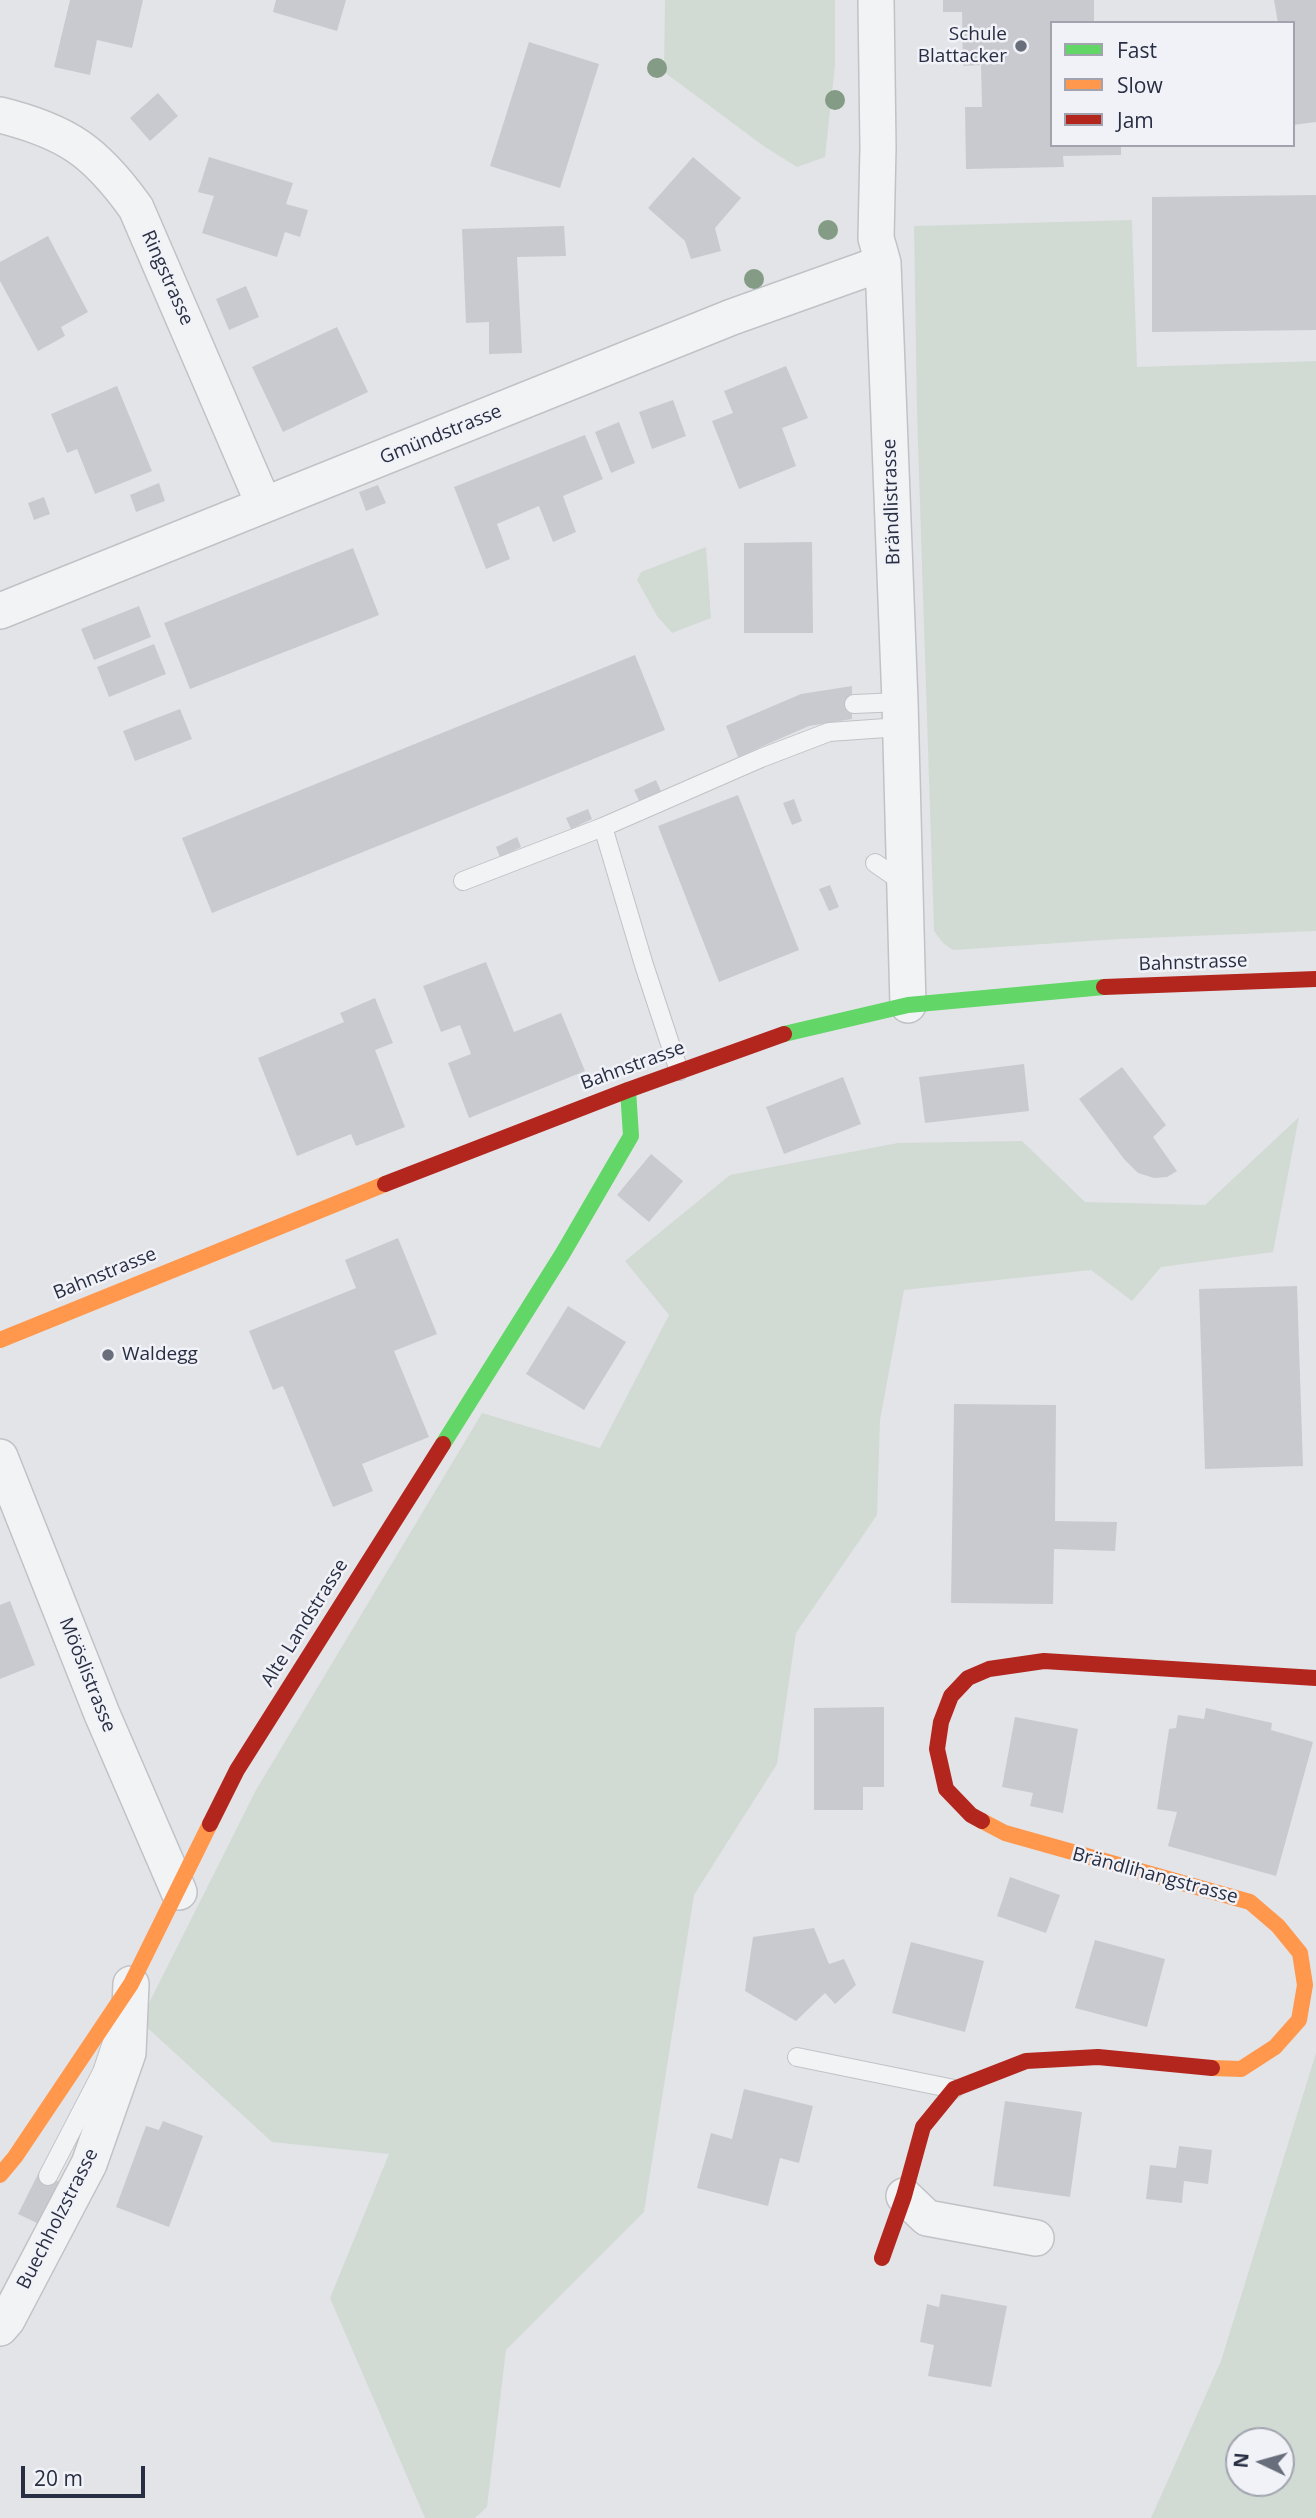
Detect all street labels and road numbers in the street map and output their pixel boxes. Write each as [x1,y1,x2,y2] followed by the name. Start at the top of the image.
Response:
[136,227,198,329] street label: Ringstrasse
[377,400,505,470] street label: Gmündstrasse
[878,438,906,566] street label: Brändlistrasse
[1138,950,1248,976] street label: Bahnstrasse
[578,1037,688,1095] street label: Bahnstrasse
[50,1243,160,1305] street label: Bahnstrasse
[257,1555,353,1691] street label: Alte Landstrasse
[54,1614,120,1736] street label: Mööslistrasse
[1070,1843,1240,1909] street label: Brändlihangstrasse
[13,2145,103,2293] street label: Buechholzstrasse

